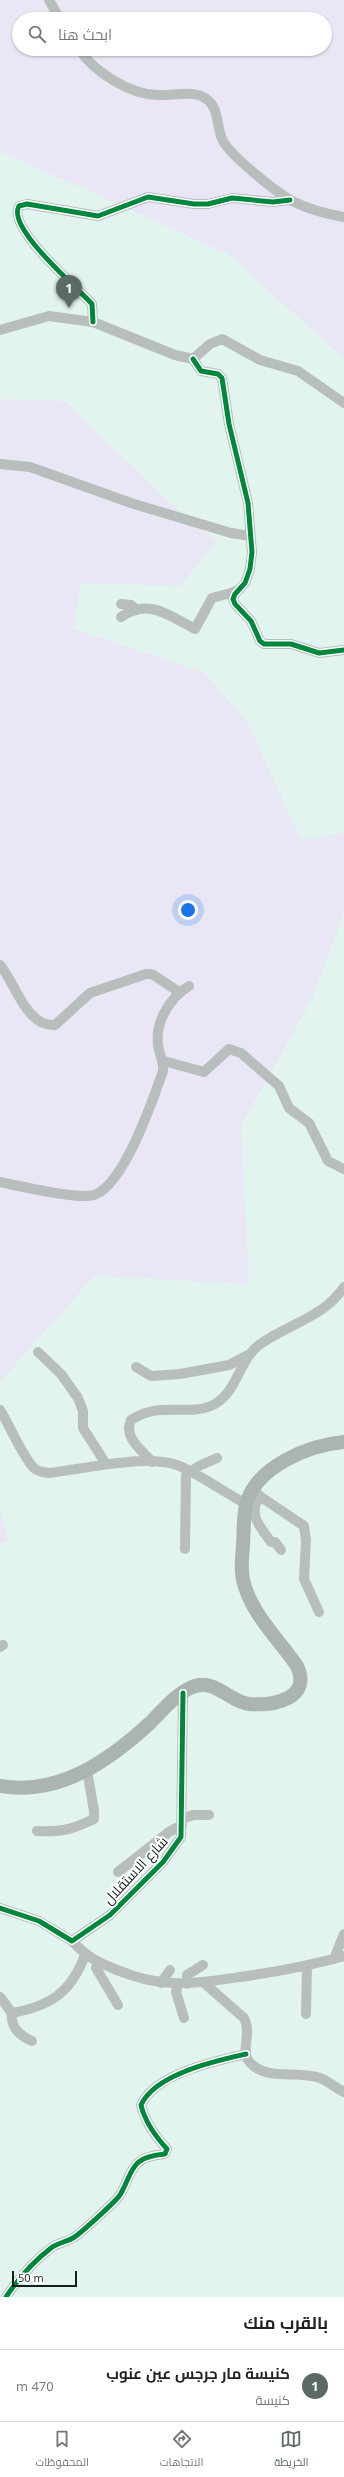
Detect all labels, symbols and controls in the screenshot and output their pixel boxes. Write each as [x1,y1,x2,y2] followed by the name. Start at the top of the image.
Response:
[12,12,332,56] search box
[26,23,48,45] icon: search
[58,24,112,44] text: ابحث هنا
[56,275,82,308] pin: 1
[178,900,198,920] your location
[98,1832,172,1908] street label: شارع الاستقلال
[12,2269,77,2288] scale bar
[18,2270,44,2285] text: 50 m
[243,2311,328,2334] text: بالقرب منك
[106,2363,290,2383] text: كنيسة مار جرجس عين عنوب
[16,2377,54,2395] text: 470 m
[311,2377,319,2395] text: 1
[256,2391,290,2409] text: كنيسة
[35,2428,89,2472] tab: المحفوظات
[160,2428,203,2472] tab: الاتجاهات
[274,2428,309,2472] tab: الخريطة

